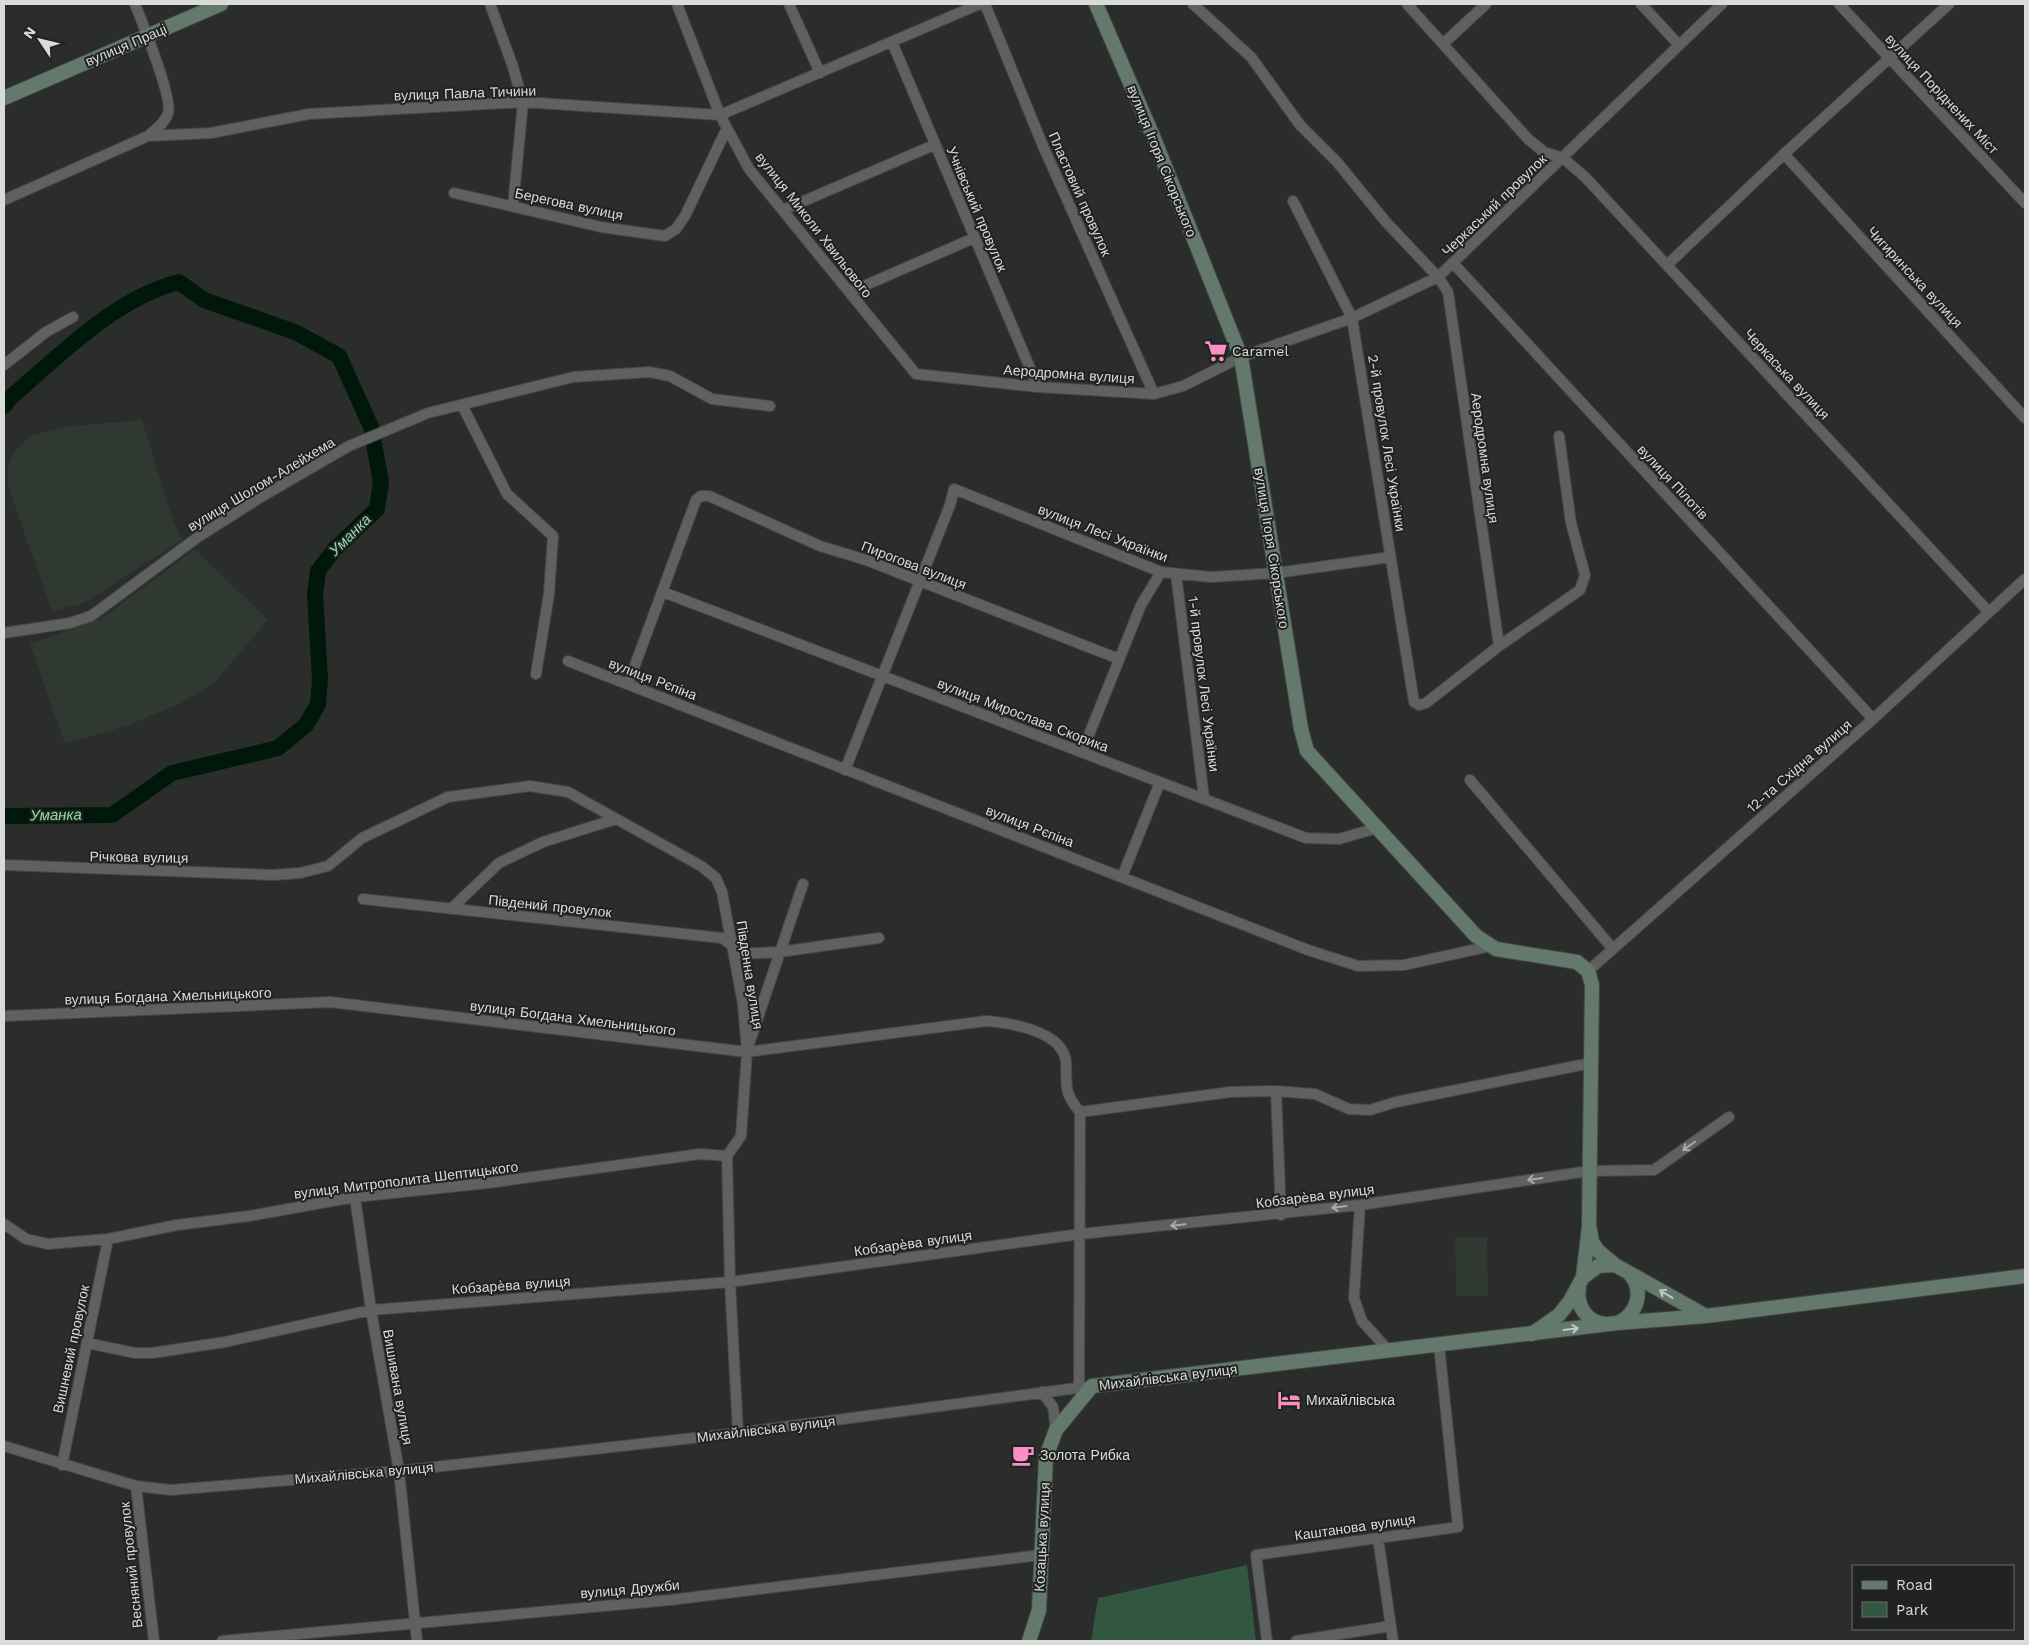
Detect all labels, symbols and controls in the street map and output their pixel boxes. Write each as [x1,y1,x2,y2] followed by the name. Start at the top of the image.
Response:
[15,15,65,65] north arrow
[83,21,169,69] street label: вулиця Праці
[20,24,39,41] text: N
[1882,31,2002,158] street label: вулиця Поріднених Міст
[394,83,536,103] street label: вулиця Павла Тичини
[1124,83,1200,240] street label: вулиця Ігоря Сікорського
[1045,129,1115,259] street label: Пластовий провулок
[943,144,1011,275] street label: Учнівський провулок
[752,149,876,301] street label: вулиця Миколи Хвильового
[1438,150,1550,259] street label: Черкаський провулок
[513,185,625,223] street label: Берегова вулиця
[1864,223,1966,331] street label: Чигиринська вулиця
[1741,325,1833,423] street label: Черкаська вулиця
[1203,338,1229,364] supermarket icon: Caramel
[1232,343,1289,359] place label: Caramel
[1365,353,1409,533] street label: 2-й провулок Лесі Українки
[1003,361,1135,387] street label: Аеродромна вулиця
[1468,392,1502,524] street label: Аеродромна вулиця
[185,434,338,534] street label: вулиця Шолом-Алейхема
[1634,441,1712,523] street label: вулиця Пілотів
[1251,466,1293,630] street label: вулиця Ігоря Сікорського
[1036,501,1170,565] street label: вулиця Лесі Українки
[325,510,375,560] water label: Уманка
[859,538,969,592] street label: Пирогова вулиця
[1185,595,1223,773] street label: 1-й провулок Лесі Українки
[607,655,699,703] street label: вулиця Рєпіна
[935,675,1111,755] street label: вулиця Мирослава Скорика
[1743,716,1855,816] street label: 12-та Східна вулиця
[984,802,1076,850] street label: вулиця Рєпіна
[29,806,82,824] water label: Уманка
[89,848,189,866] street label: Річкова вулиця
[488,892,613,921] street label: Південий провулок
[734,920,766,1030] street label: Південна вулиця
[64,984,272,1008] street label: вулиця Богдана Хмельницького
[469,997,677,1039] street label: вулиця Богдана Хмельницького
[1682,1141,1696,1151] one-way arrow
[293,1158,519,1202] street label: вулиця Митрополита Шептицького
[1527,1174,1543,1184] one-way arrow
[1255,1181,1375,1211] street label: Кобзарèва вулиця
[1332,1202,1348,1212] one-way arrow
[1170,1220,1186,1229] one-way arrow
[853,1227,973,1259] street label: Кобзарèва вулиця
[451,1273,571,1297] street label: Кобзарèва вулиця
[50,1282,93,1415] street label: Вишневий провулок
[1659,1289,1673,1299] one-way arrow
[1562,1324,1578,1334] one-way arrow
[380,1328,416,1446] street label: Вишивана вулиця
[1098,1361,1238,1393] street label: Михайлівська вулиця
[1276,1387,1302,1413] hotel icon: Михайлівська
[1306,1392,1395,1408] place label: Михайлівська
[696,1413,836,1445] street label: Михайлівська вулиця
[1010,1442,1036,1468] cafe icon: Золота Рибка
[1040,1447,1130,1463] place label: Золота Рибка
[294,1459,434,1487] street label: Михайлівська вулиця
[1031,1482,1053,1592] street label: Козацька вулиця
[116,1500,146,1629] street label: Весняний провулок
[1293,1511,1417,1543] street label: Каштанова вулиця
[1852,1565,2014,1630] legend
[1896,1576,1933,1594] text: Road
[580,1577,680,1601] street label: вулиця Дружби
[1896,1601,1929,1619] text: Park

